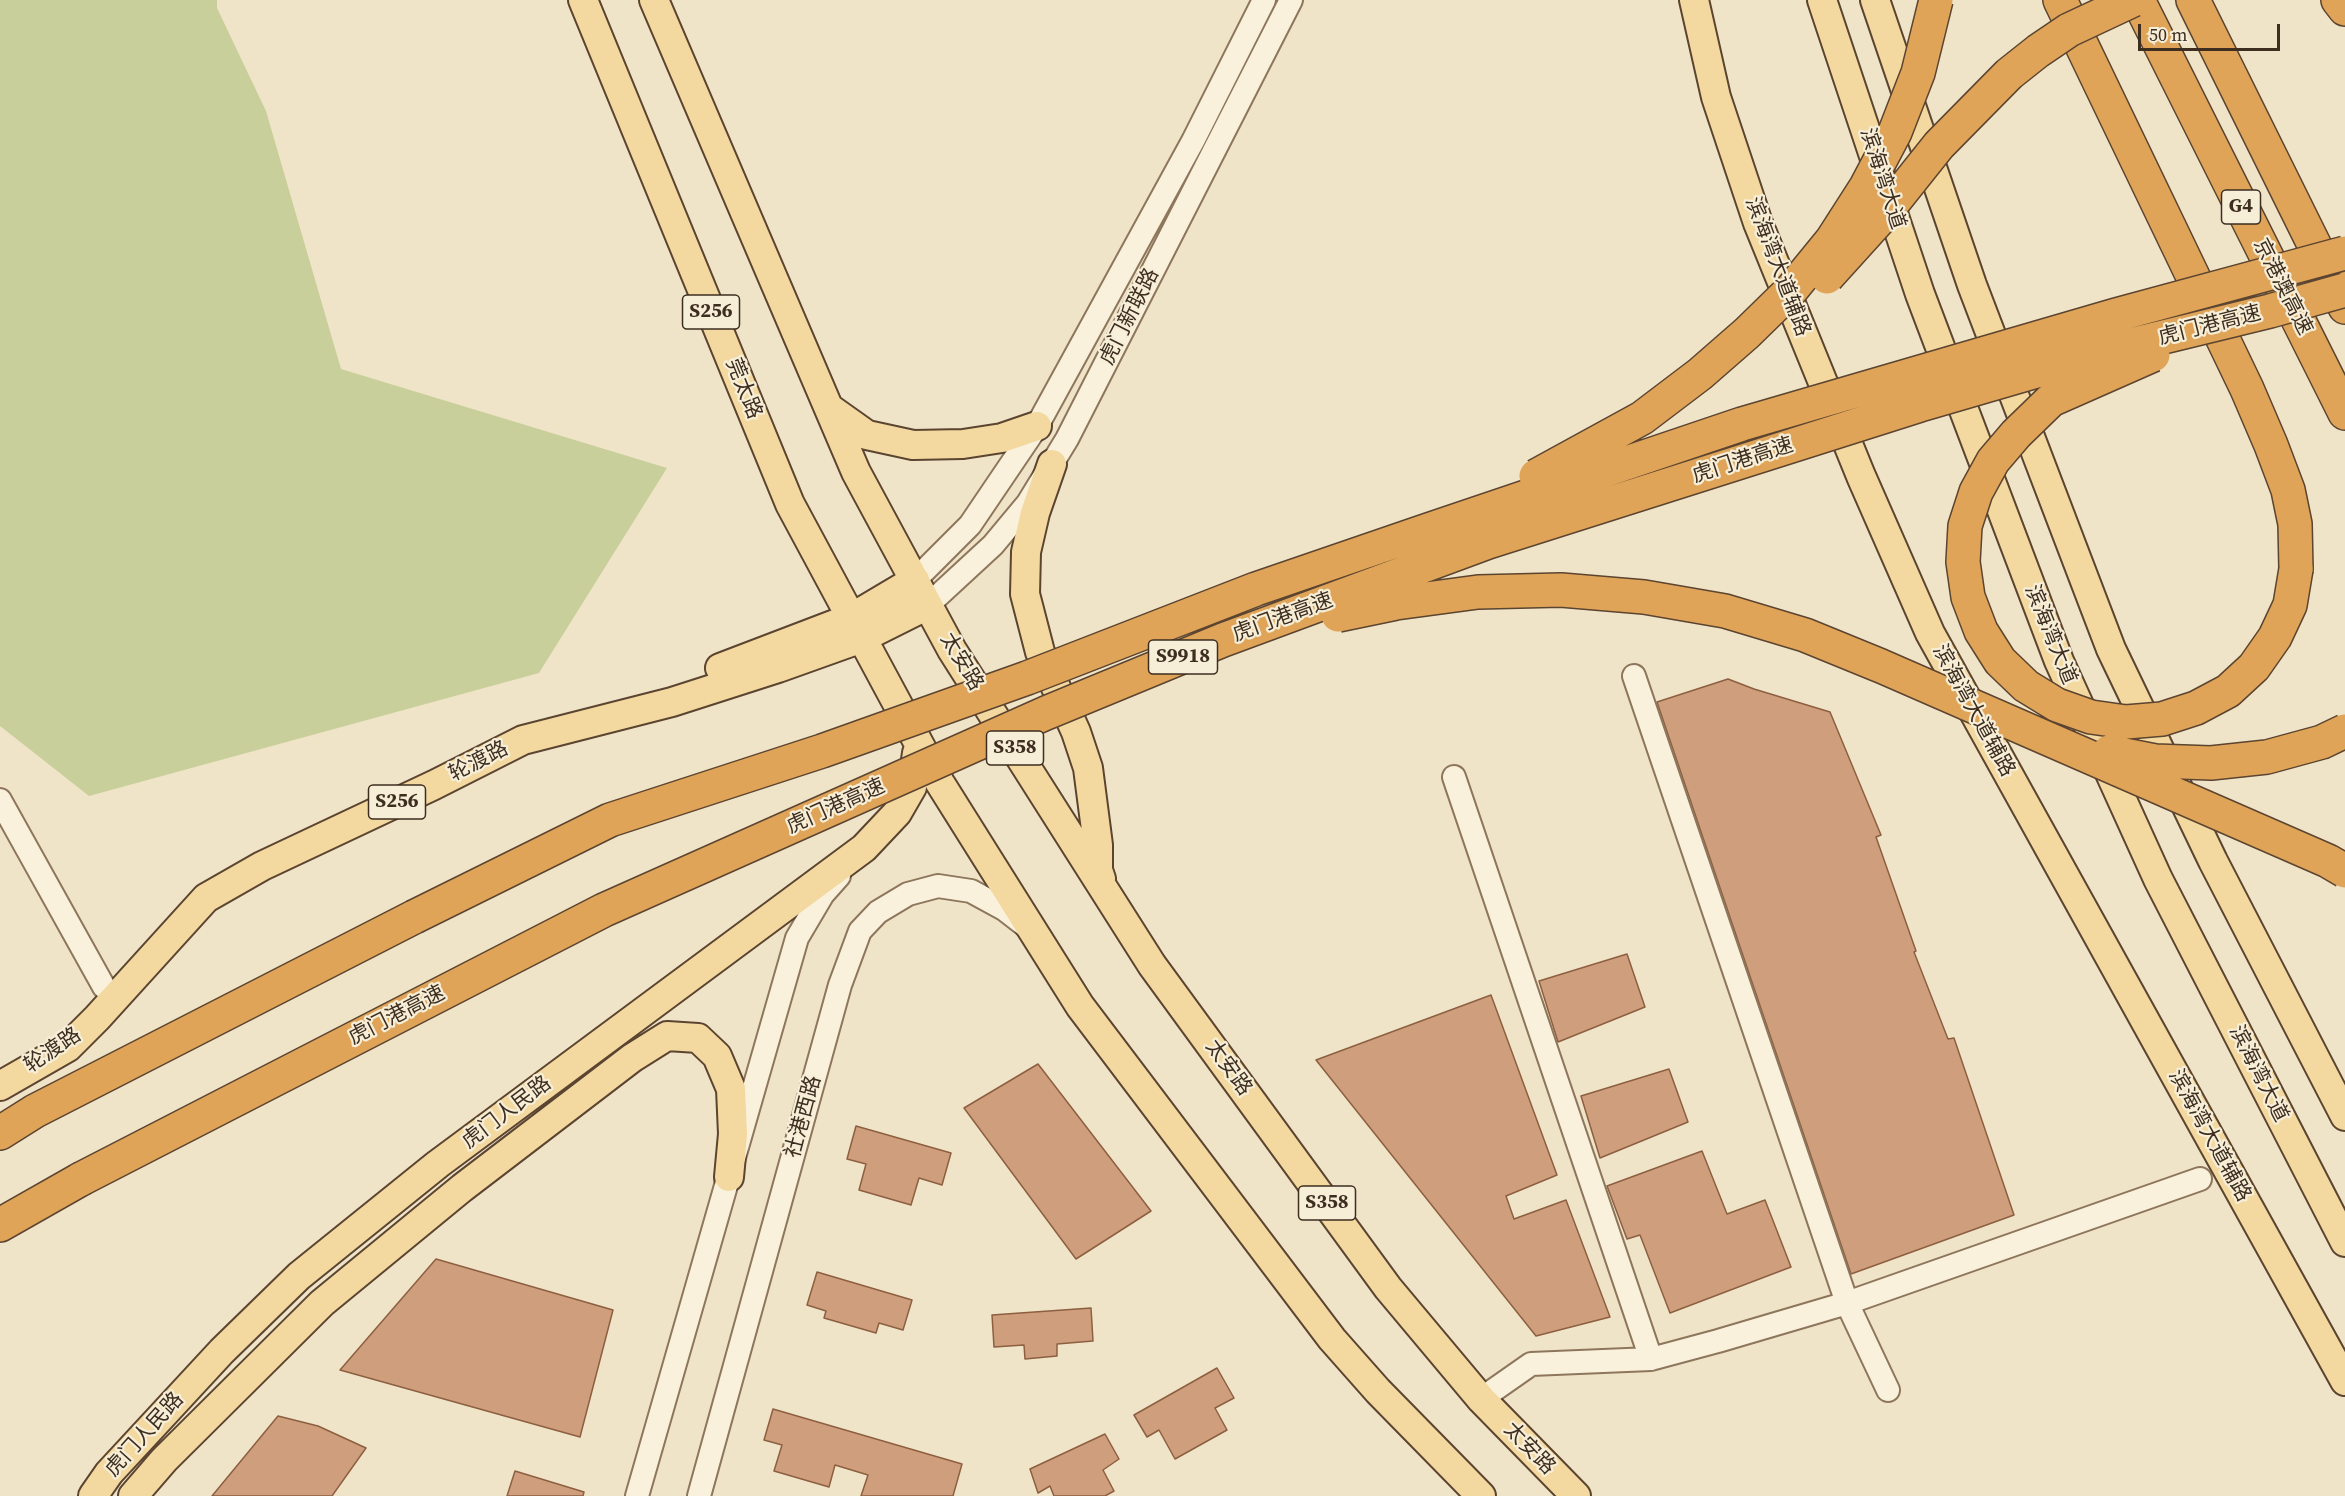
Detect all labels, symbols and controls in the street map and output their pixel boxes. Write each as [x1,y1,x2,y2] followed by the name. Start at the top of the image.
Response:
[2141,12,2284,50] scale bar
[2149,22,2187,47] text: 50 m
[1854,125,1910,233] street label: 滨海湾大道
[2222,190,2260,224] road number: G4
[1739,194,1815,340] street label: 滨海湾大道辅路
[2247,235,2317,339] street label: 京港澳高速
[1095,265,1165,369] street label: 虎门新联路
[682,295,740,329] road number: S256
[2156,301,2264,351] street label: 虎门港高速
[720,355,766,423] street label: 莞太路
[1689,433,1797,489] street label: 虎门港高速
[2019,582,2081,688] street label: 滨海湾大道
[1229,588,1337,648] street label: 虎门港高速
[934,629,988,695] street label: 太安路
[1148,640,1218,674] road number: S9918
[1926,641,2020,781] street label: 滨海湾大道辅路
[986,731,1044,765] road number: S358
[445,736,513,788] street label: 轮渡路
[783,774,889,840] street label: 虎门港高速
[368,785,426,819] road number: S256
[345,981,449,1051] street label: 虎门港高速
[2223,1022,2293,1126] street label: 滨海湾大道
[20,1023,86,1079] street label: 轮渡路
[1199,1035,1257,1101] street label: 太安路
[2162,1066,2256,1206] street label: 滨海湾大道辅路
[457,1071,557,1155] street label: 虎门人民路
[781,1073,827,1161] street label: 社港西路
[1298,1186,1356,1220] road number: S358
[101,1388,189,1482] street label: 虎门人民路
[1498,1418,1560,1480] street label: 太安路

